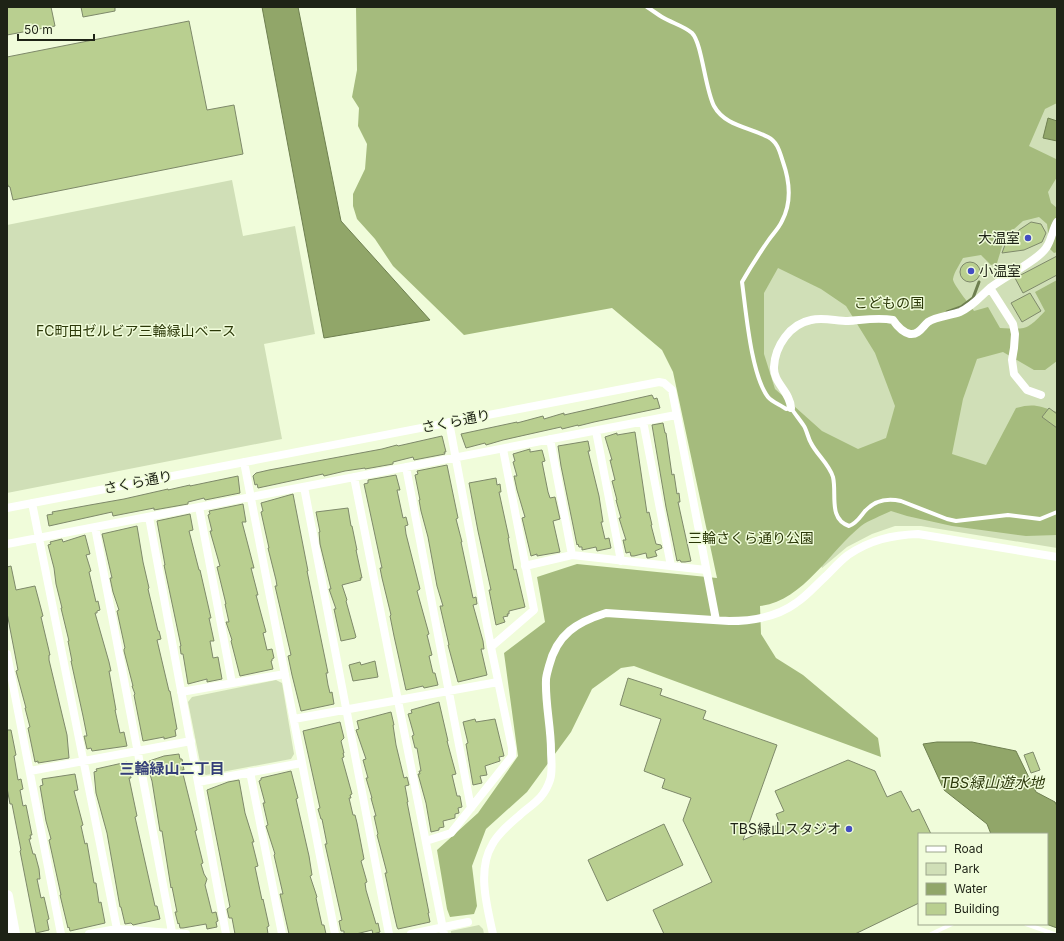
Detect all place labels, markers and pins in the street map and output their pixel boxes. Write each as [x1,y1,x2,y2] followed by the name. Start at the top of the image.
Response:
[978,229,1020,246] place label: 大温室
[1023,233,1033,243] marker: 大温室
[979,262,1021,279] place label: 小温室
[966,266,976,276] marker: 小温室
[730,820,841,837] place label: TBS緑山スタジオ
[844,824,854,834] marker: TBS緑山スタジオ

